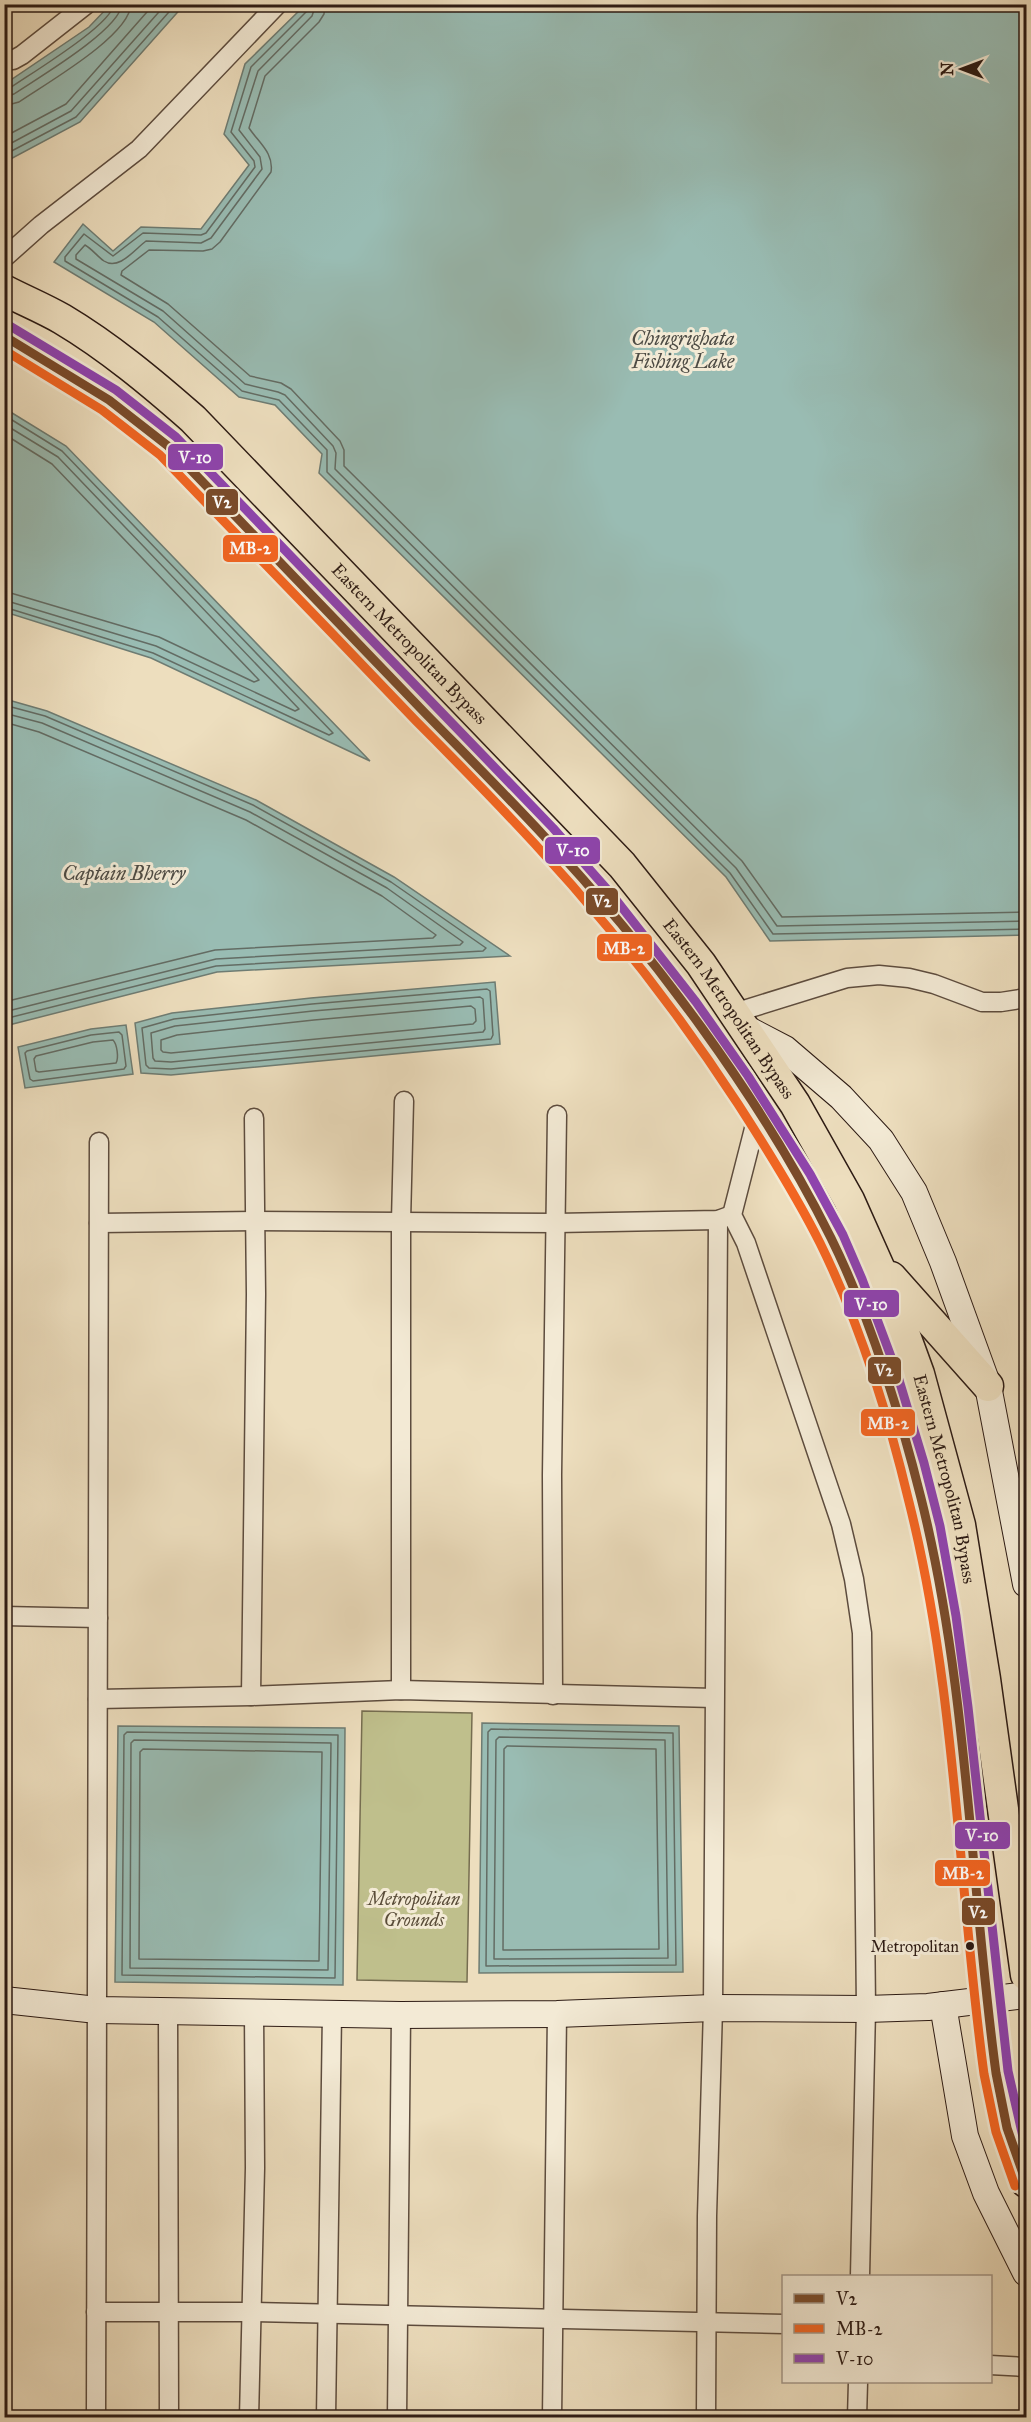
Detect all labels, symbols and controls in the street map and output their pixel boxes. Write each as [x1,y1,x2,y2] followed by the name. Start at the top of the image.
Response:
[932,39,992,99] north arrow
[938,62,957,76] text: N
[631,326,735,373] water label: Chingrighata Fishing Lake
[167,443,224,471] line badge: V-10
[177,448,212,467] text: V-10
[205,488,239,516] line badge: V2
[211,493,233,512] text: V2
[222,534,279,563] line badge: MB-2
[229,539,272,558] text: MB-2
[327,559,492,729] street label: Eastern Metropolitan Bypass
[544,836,601,865] line badge: V-10
[555,841,590,860] text: V-10
[63,861,187,886] water label: Captain Bherry
[585,887,619,916] line badge: V2
[591,892,613,911] text: V2
[658,914,799,1103] street label: Eastern Metropolitan Bypass
[596,933,653,962] line badge: MB-2
[603,939,646,958] text: MB-2
[843,1289,900,1318] line badge: V-10
[853,1295,888,1314] text: V-10
[867,1356,902,1385] line badge: V2
[873,1361,895,1380] text: V2
[909,1372,980,1585] street label: Eastern Metropolitan Bypass
[860,1408,916,1437] line badge: MB-2
[867,1414,910,1433] text: MB-2
[954,1821,1011,1850] line badge: V-10
[964,1826,999,1845] text: V-10
[934,1859,991,1887] line badge: MB-2
[942,1864,985,1883] text: MB-2
[366,1888,461,1931] park label: Metropolitan Grounds
[961,1897,996,1926] line badge: V2
[967,1903,989,1922] text: V2
[870,1937,959,1956] place label: Metropolitan
[964,1940,976,1952] marker: Metropolitan
[782,2275,992,2383] legend
[835,2288,858,2310] text: V2
[836,2318,883,2340] text: MB-2
[835,2348,873,2370] text: V-10

